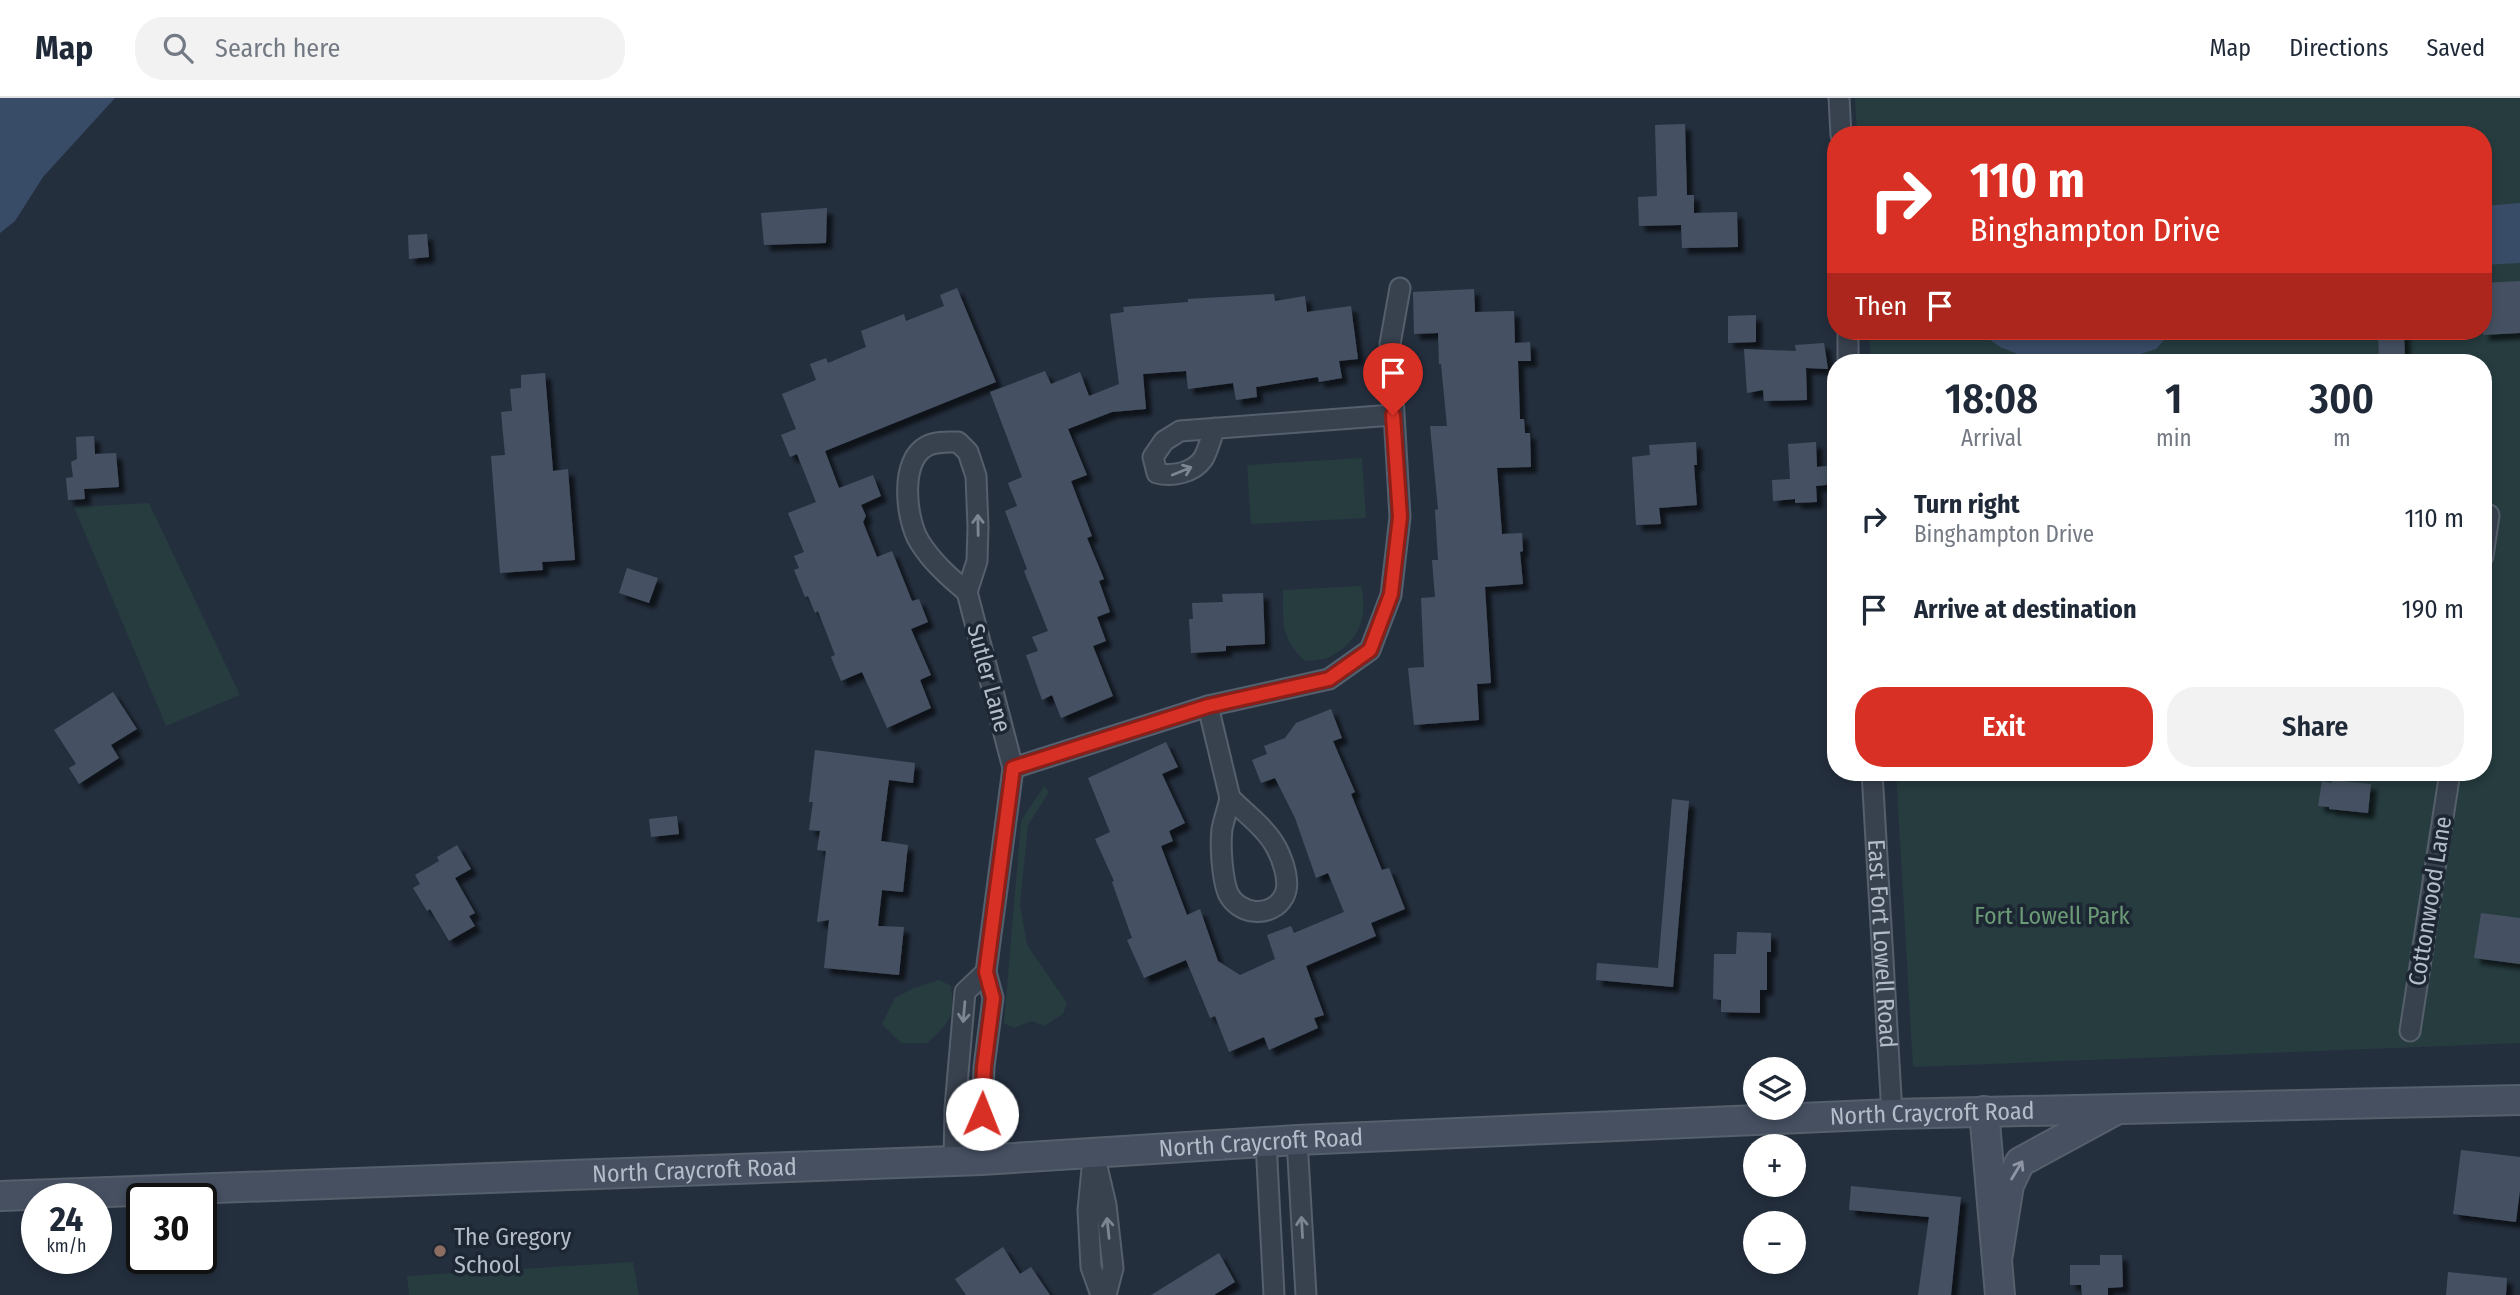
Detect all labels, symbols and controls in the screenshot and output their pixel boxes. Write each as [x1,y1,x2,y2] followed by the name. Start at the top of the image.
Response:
[135,17,625,80] search box
[35,28,93,68] text: Map
[159,29,197,67] icon: search
[215,33,340,64] text: Search here
[2210,34,2251,62] text: Map
[2289,34,2388,62] text: Directions
[2426,34,2485,62] text: Saved
[1970,151,2085,210] text: 110 m
[1855,154,1946,245] icon: right
[1970,211,2221,249] text: Binghampton Drive
[1921,287,1959,325] icon: arrive
[1855,291,1907,322] text: Then
[1363,343,1423,415] pin
[1374,354,1412,392] icon: arrive
[1945,374,2038,424] text: 18:08
[2165,374,2183,424] text: 1
[2309,374,2374,424] text: 300
[1961,424,2022,452] text: Arrival
[2156,424,2192,452] text: min
[2333,424,2351,452] text: m
[1171,464,1192,477] one-way arrow
[1914,489,2020,520] text: Turn right
[1855,500,1893,538] icon: right
[2404,503,2464,534] text: 110 m
[971,514,985,537] one-way arrow
[1914,520,2094,548] text: Binghampton Drive
[1855,591,1893,629] icon: arrive
[1914,594,2137,625] text: Arrive at destination
[2402,594,2464,625] text: 190 m
[961,621,1017,735] street label: Sutler Lane
[1855,687,2153,767] button: Exit
[2167,687,2464,767] button: Share
[2403,814,2457,988] street label: Cottonwood Lane
[1862,839,1902,1049] street label: East Fort Lowell Road
[1974,902,2131,930] park label: Fort Lowell Park
[957,1001,970,1023] one-way arrow
[1743,1057,1806,1274] map controls
[1743,1057,1806,1120] button: layers
[945,1077,1019,1151] position arrow
[1829,1097,2035,1131] street label: North Craycroft Road
[1158,1123,1364,1163] street label: North Craycroft Road
[1743,1134,1806,1197] button: +
[592,1153,797,1188] street label: North Craycroft Road
[2010,1161,2024,1181] one-way arrow
[126,1183,217,1274] speed limit sign: 30
[50,1198,83,1240] text: 24
[1743,1211,1806,1274] button: −
[1296,1216,1309,1239] one-way arrow
[1102,1217,1115,1240] one-way arrow
[454,1223,571,1279] place label: The Gregory School
[46,1235,87,1257] text: km/h
[432,1243,448,1259] marker: The Gregory School

